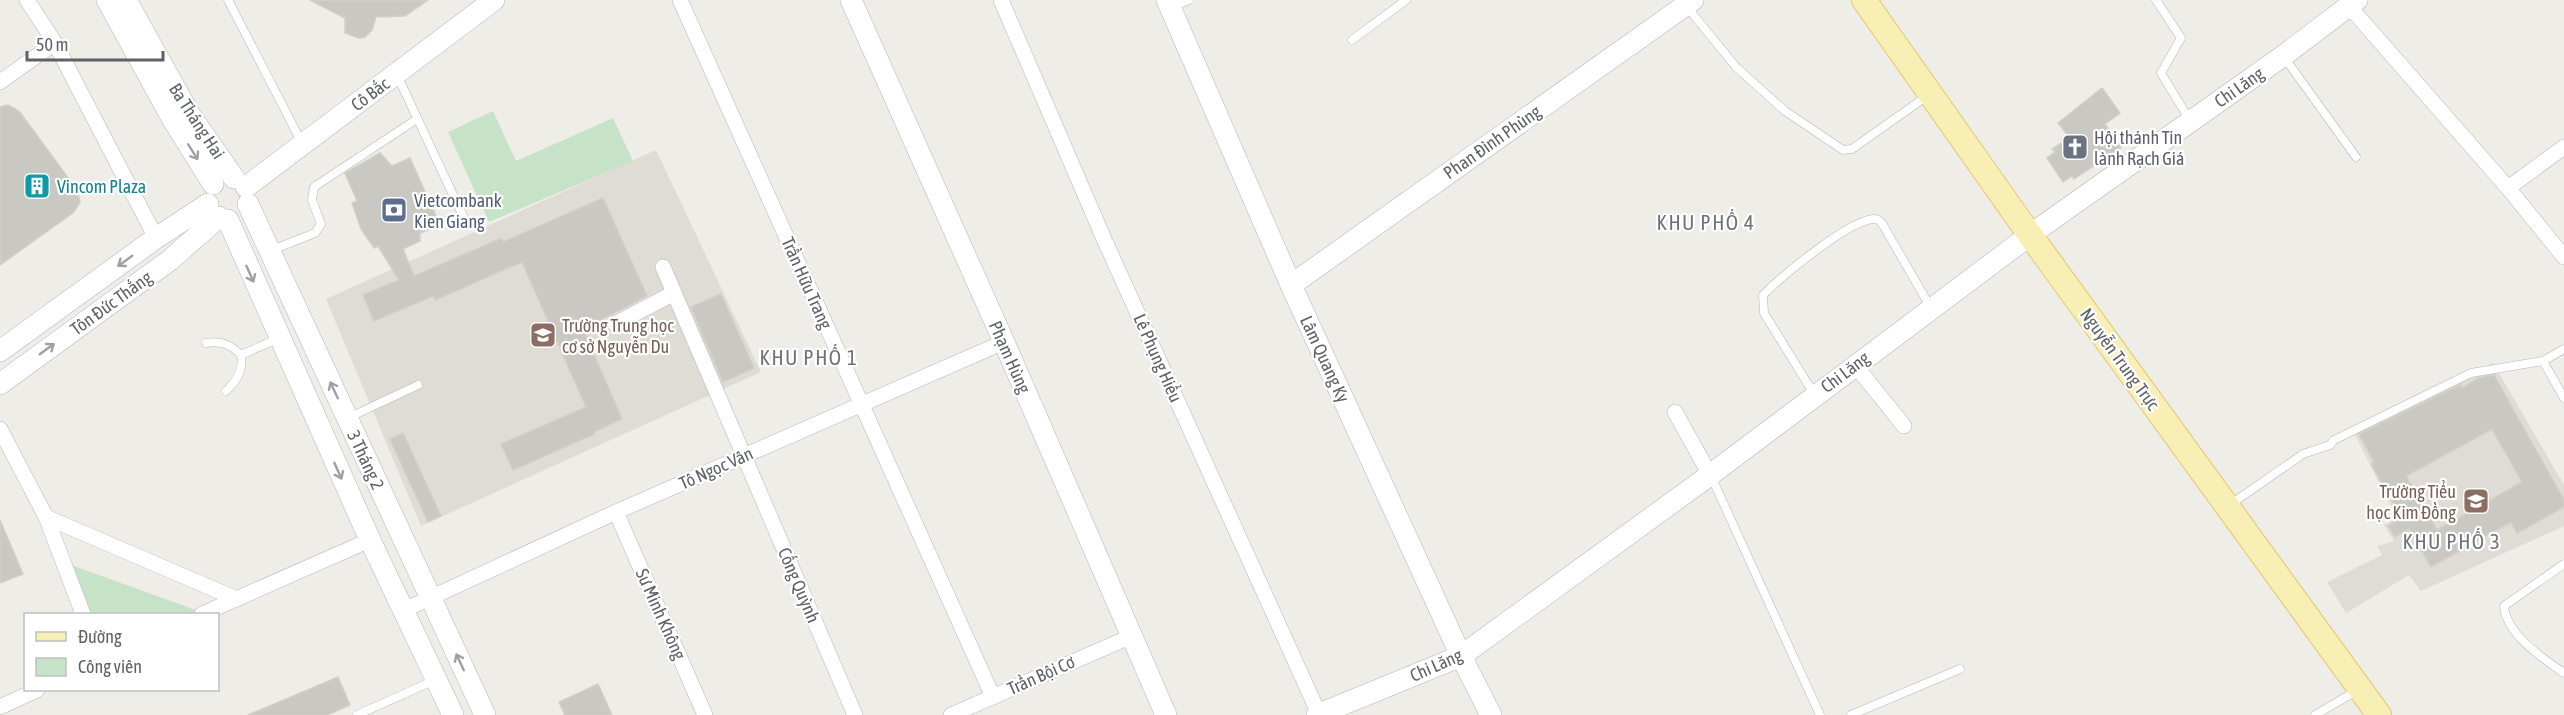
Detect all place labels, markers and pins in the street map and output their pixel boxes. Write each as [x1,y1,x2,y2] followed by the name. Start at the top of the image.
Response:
[2094,127,2184,169] place label: Hội thánh Tin lành Rạch Giá
[2060,132,2090,162] church icon: Hội thánh Tin lành Rạch Giá
[22,171,52,201] building icon: Vincom Plaza
[57,176,146,197] place label: Vincom Plaza
[414,190,502,232] place label: Vietcombank Kien Giang
[379,195,409,225] bank icon: Vietcombank Kien Giang
[562,315,674,357] place label: Trường Trung học cơ sở Nguyễn Du
[528,320,558,350] school or university icon: Trường Trung học cơ sở Nguyễn Du
[2366,480,2456,523] place label: Trường Tiểu học Kim Đồng
[2461,486,2491,516] school or university icon: Trường Tiểu học Kim Đồng

